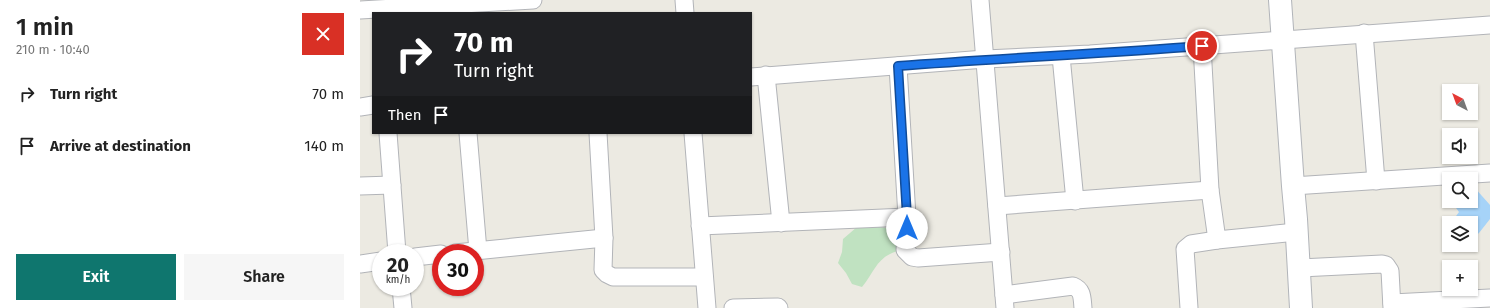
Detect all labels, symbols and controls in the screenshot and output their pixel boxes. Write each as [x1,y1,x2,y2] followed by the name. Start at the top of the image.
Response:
[16,13,74,41] text: 1 min
[302,13,344,55] button: close
[454,26,513,59] text: 70 m
[388,28,440,80] icon: right
[1185,29,1219,63] pin
[1191,35,1213,57] icon: arrive
[16,42,90,57] text: 210 m · 10:40
[454,60,534,82] text: Turn right
[16,83,38,105] icon: right
[1442,84,1478,120] north arrow
[1442,84,1478,296] map controls
[50,85,117,103] text: Turn right
[312,85,344,103] text: 70 m
[430,104,452,126] icon: arrive
[388,106,422,124] text: Then
[1442,128,1478,164] button: sound
[16,135,38,157] icon: arrive
[50,137,191,155] text: Arrive at destination
[304,137,344,155] text: 140 m
[1442,172,1478,208] button: search
[886,207,928,249] position arrow
[1442,216,1478,252] button: layers
[432,244,484,296] speed limit sign: 30
[387,253,409,277] text: 20
[16,254,176,300] button: Exit
[184,254,344,300] button: Share
[1442,260,1478,296] button: +
[386,274,410,286] text: km/h

